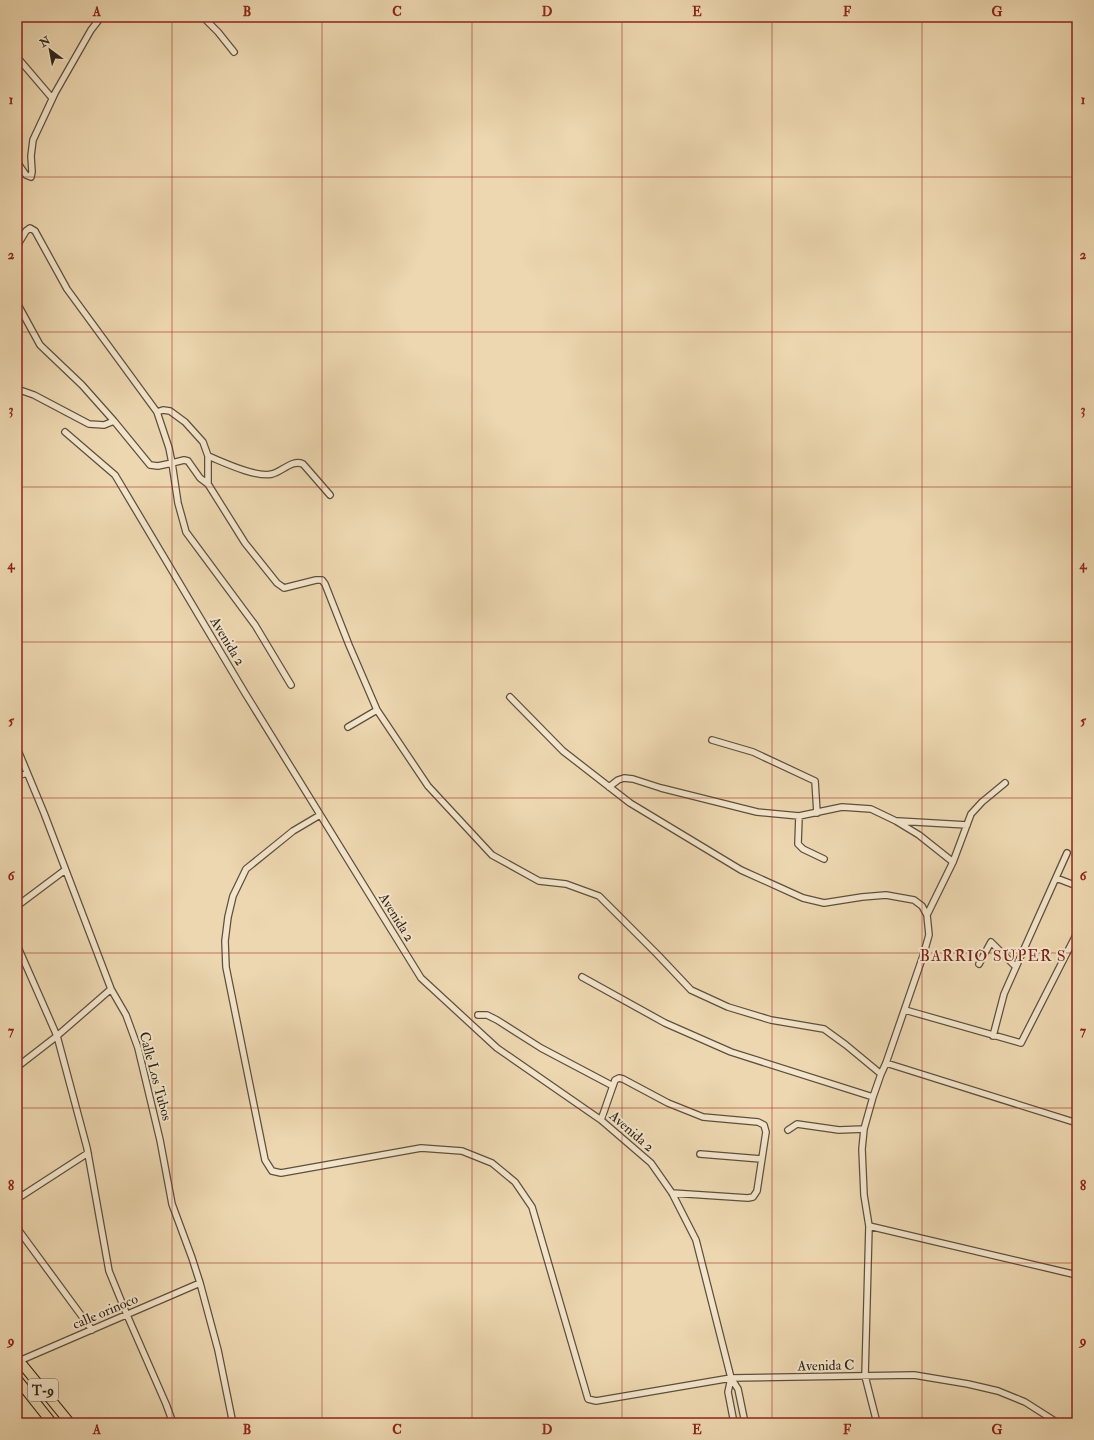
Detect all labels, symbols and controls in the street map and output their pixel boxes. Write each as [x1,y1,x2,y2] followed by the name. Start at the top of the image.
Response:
[92,4,102,20] text: A
[243,4,251,20] text: B
[392,4,402,20] text: C
[542,4,553,20] text: D
[692,4,702,20] text: E
[843,4,852,20] text: F
[992,4,1003,20] text: G
[30,30,70,70] north arrow
[36,33,54,51] text: N
[9,92,14,108] text: 1
[1081,92,1086,108] text: 1
[8,247,15,263] text: 2
[1080,247,1087,263] text: 2
[9,402,14,418] text: 3
[1081,402,1086,418] text: 3
[6,557,15,573] text: 4
[1078,557,1087,573] text: 4
[206,613,249,669] street label: Avenida 2
[8,713,14,729] text: 5
[1080,713,1086,729] text: 5
[8,868,16,884] text: 6
[1080,868,1088,884] text: 6
[375,889,418,945] street label: Avenida 2
[919,946,1067,966] district label: BARRIO SUPER S
[8,1023,15,1039] text: 7
[1080,1023,1087,1039] text: 7
[136,1030,176,1123] street label: Calle Los Tubos
[605,1107,658,1155] street label: Avenida 2
[8,1178,14,1194] text: 8
[1080,1178,1086,1194] text: 8
[70,1290,141,1333] street label: calle orinoco
[6,1333,15,1349] text: 9
[1078,1333,1087,1349] text: 9
[796,1357,855,1375] street label: Avenida C
[28,1379,58,1401] road number: T-9
[92,1422,102,1438] text: A
[243,1422,251,1438] text: B
[392,1422,402,1438] text: C
[542,1422,553,1438] text: D
[692,1422,702,1438] text: E
[843,1422,852,1438] text: F
[992,1422,1003,1438] text: G

